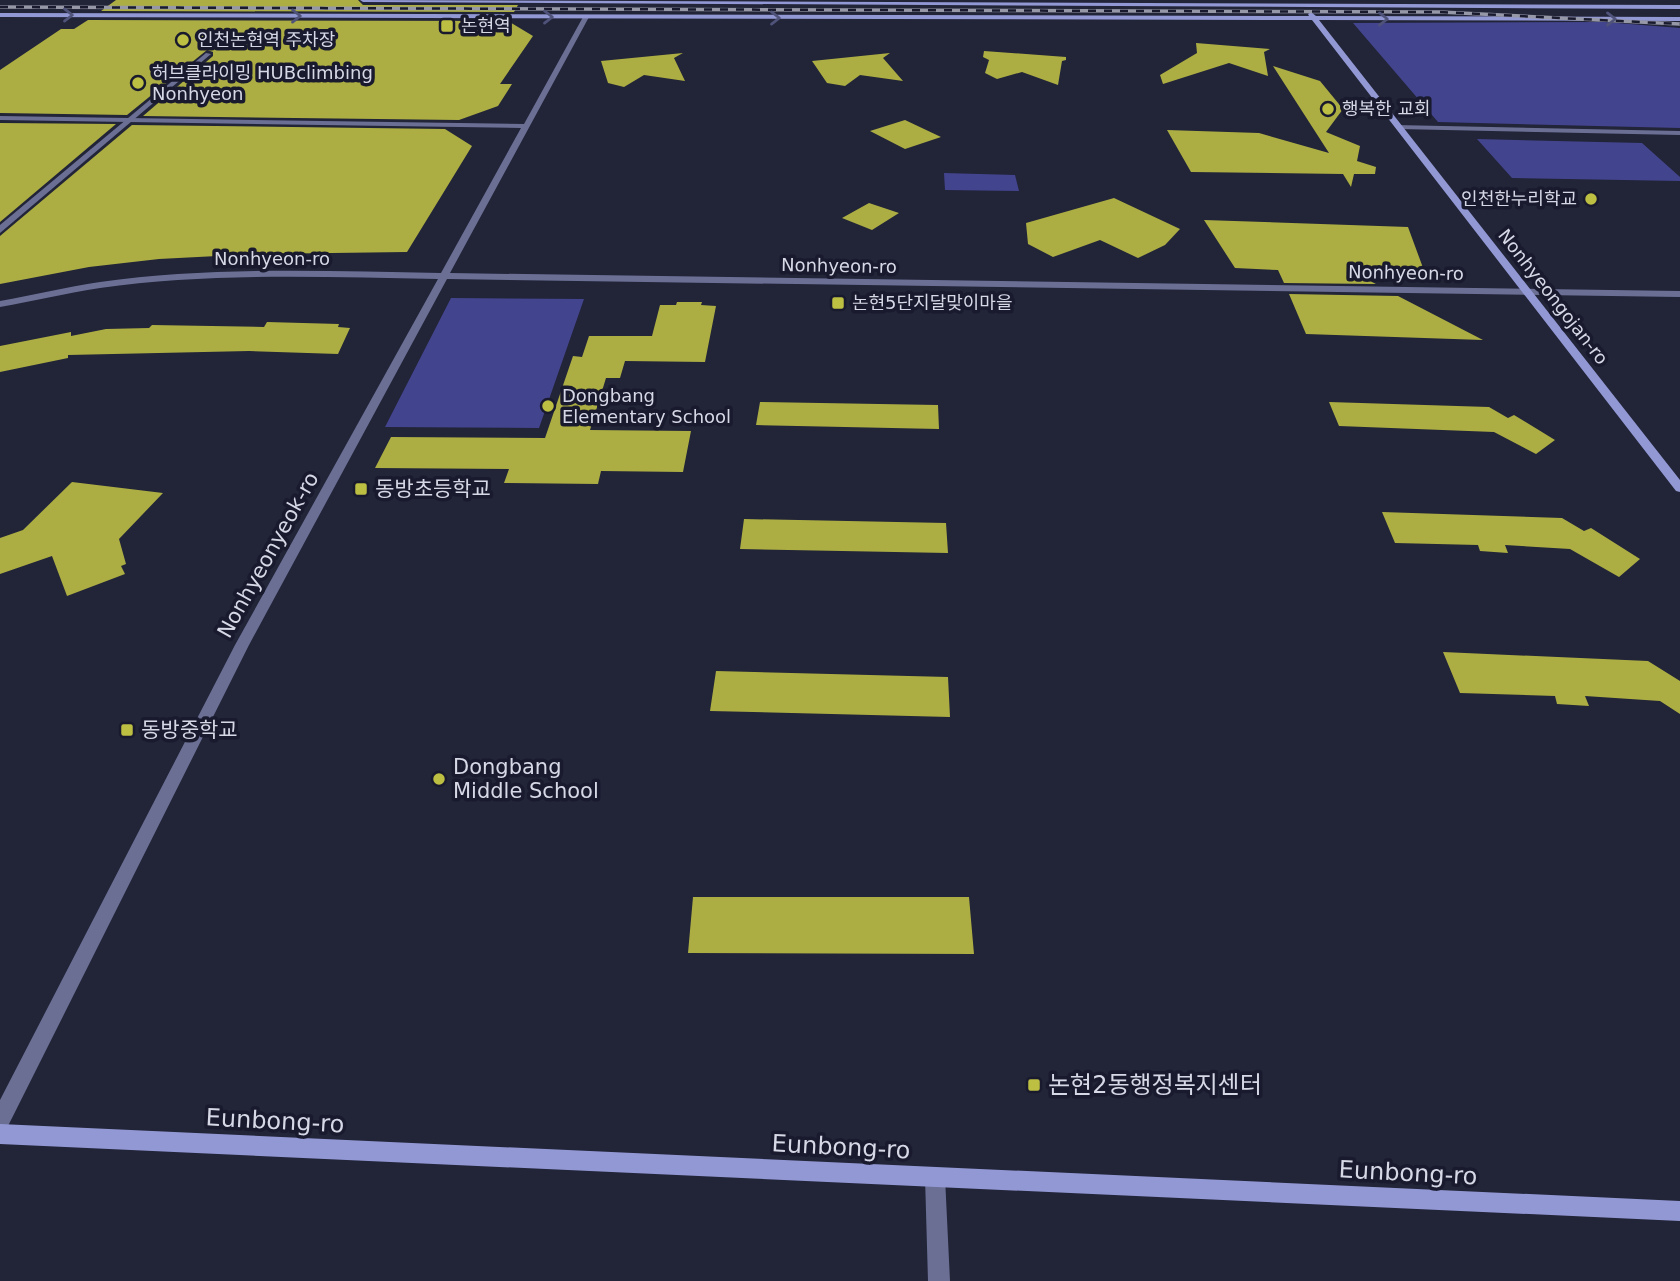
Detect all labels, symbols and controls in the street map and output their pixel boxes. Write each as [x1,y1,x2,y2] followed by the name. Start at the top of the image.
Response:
[63,7,74,23] one-way arrow
[291,8,301,24] one-way arrow
[543,9,553,25] one-way arrow
[770,10,781,25] one-way arrow
[1379,11,1389,27] one-way arrow
[1606,11,1617,27] one-way arrow
[461,15,511,36] place label: 논현역
[439,18,455,34] marker: 논현역
[197,29,335,50] place label: 인천논현역 주차장
[175,32,191,48] marker: 인천논현역 주차장
[152,62,373,104] place label: 허브클라이밍 HUBclimbing Nonhyeon
[130,75,146,91] marker: 허브클라이밍 HUBclimbing Nonhyeon
[1342,98,1431,119] place label: 행복한 교회
[1320,101,1336,117] marker: 행복한 교회
[1461,188,1577,209] place label: 인천한누리학교
[1583,191,1599,207] marker: 인천한누리학교
[1494,225,1613,368] street label: Nonhyeongojan-ro
[214,248,330,269] street label: Nonhyeon-ro
[781,254,897,277] street label: Nonhyeon-ro
[1348,261,1464,284] street label: Nonhyeon-ro
[852,292,1013,313] place label: 논현5단지달맞이마을
[830,295,846,311] marker: 논현5단지달맞이마을
[562,385,731,427] place label: Dongbang Elementary School
[540,398,556,414] marker: Dongbang Elementary School
[213,468,323,642] street label: Nonhyeonyeok-ro
[375,477,491,501] place label: 동방초등학교
[353,481,369,497] marker: 동방초등학교
[141,718,238,742] place label: 동방중학교
[119,722,135,738] marker: 동방중학교
[453,755,599,803] place label: Dongbang Middle School
[431,771,447,787] marker: Dongbang Middle School
[1048,1071,1262,1099] place label: 논현2동행정복지센터
[1026,1077,1042,1093] marker: 논현2동행정복지센터
[205,1103,345,1139] street label: Eunbong-ro
[771,1129,911,1165] street label: Eunbong-ro
[1338,1155,1478,1191] street label: Eunbong-ro

